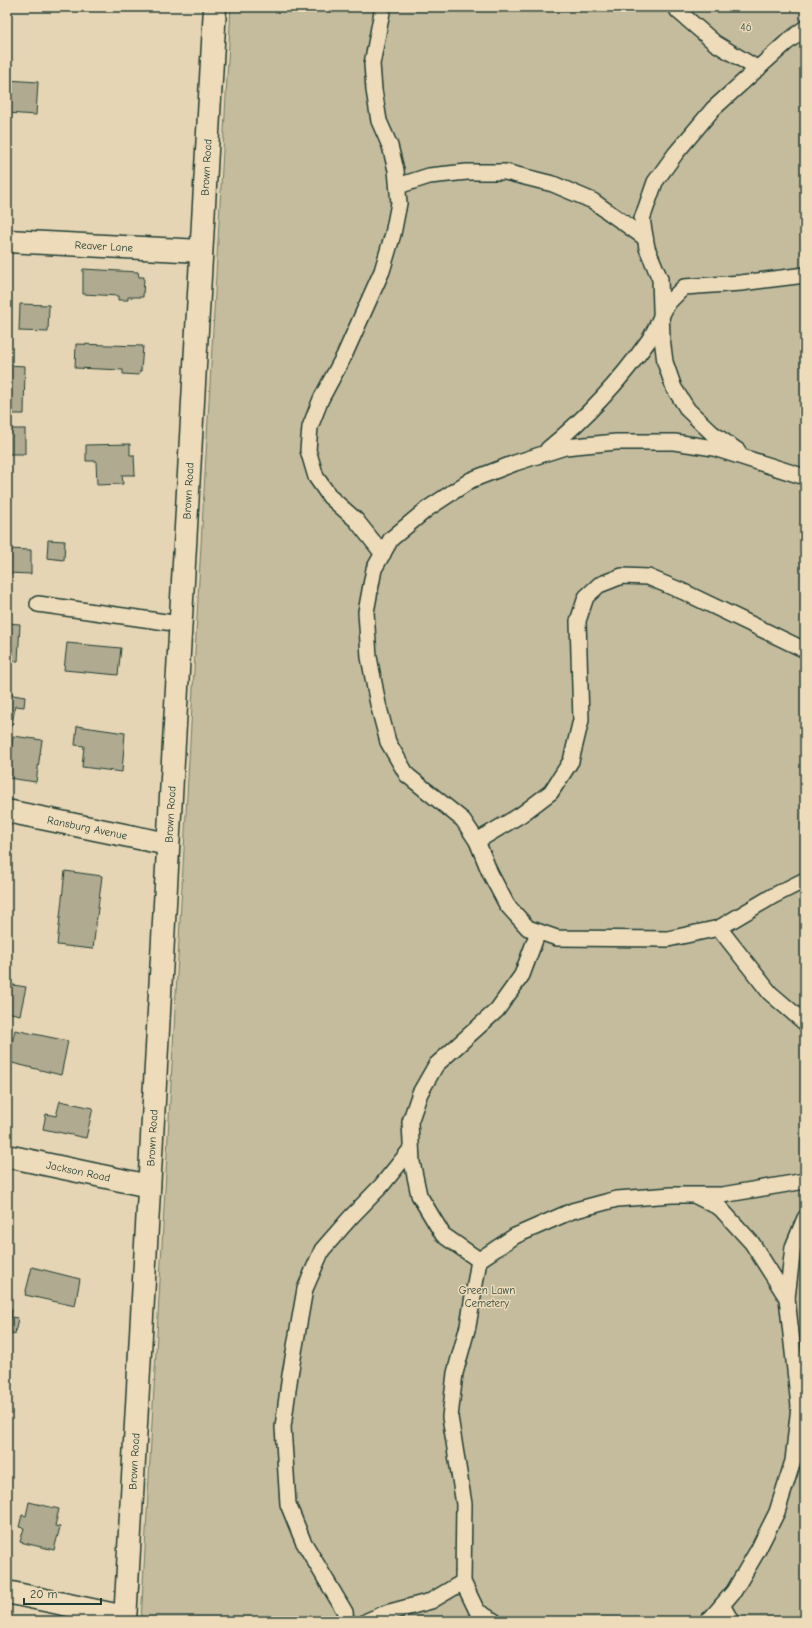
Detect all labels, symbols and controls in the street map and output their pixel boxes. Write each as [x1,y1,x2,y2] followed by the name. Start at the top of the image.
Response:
[740,21,752,34] park label: 46
[198,138,215,196] street label: Brown Road
[74,239,134,255] street label: Reaver Lane
[180,462,197,520] street label: Brown Road
[162,785,179,843] street label: Brown Road
[46,813,129,843] street label: Ransburg Avenue
[144,1109,161,1167] street label: Brown Road
[45,1158,112,1185] street label: Jackson Road
[459,1284,515,1310] park label: Green Lawn Cemetery
[126,1432,142,1490] street label: Brown Road
[24,1580,101,1606] scale bar
[30,1587,58,1601] text: 20 m

